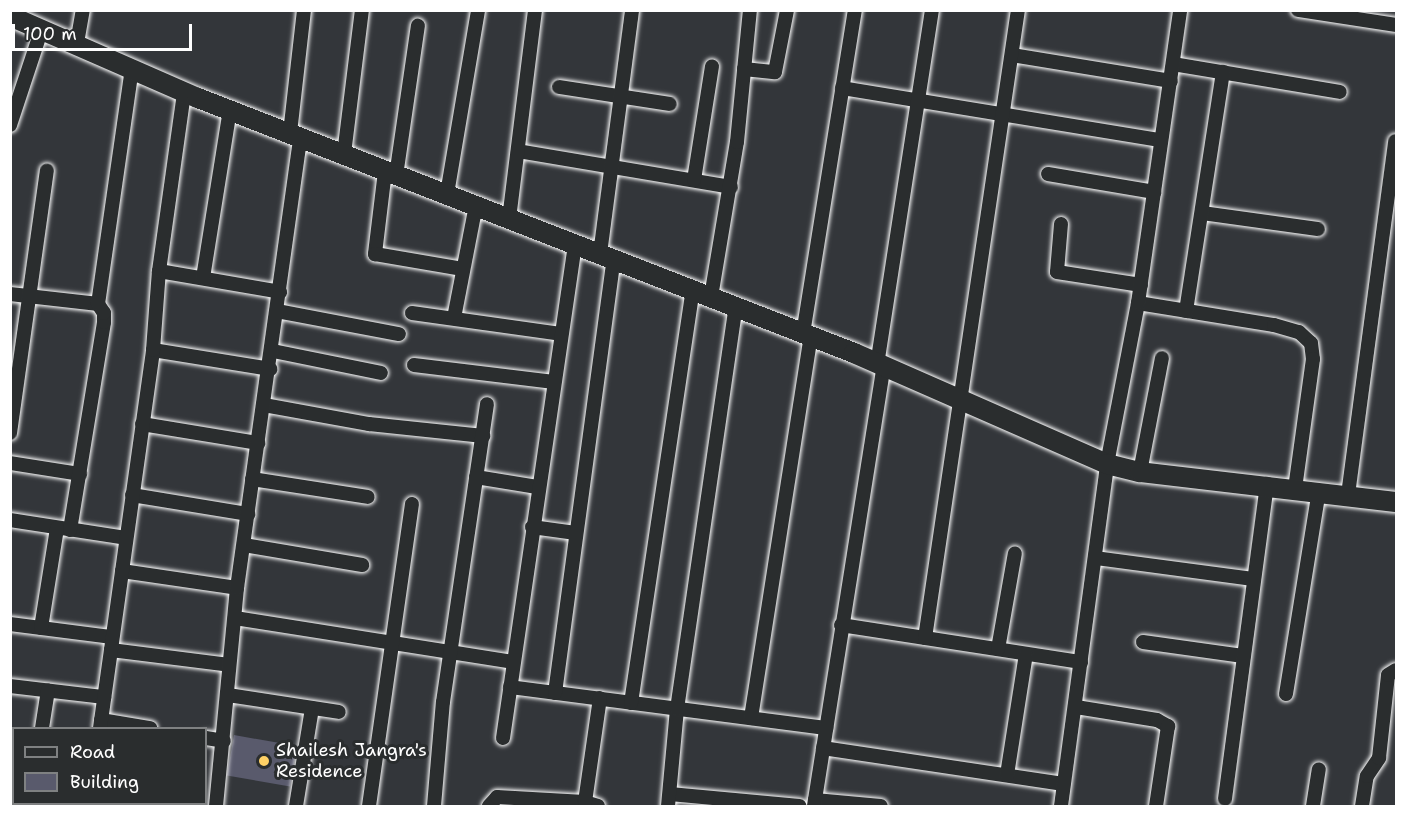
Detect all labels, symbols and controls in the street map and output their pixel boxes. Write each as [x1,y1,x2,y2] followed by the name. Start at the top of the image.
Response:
[15,12,195,50] scale bar
[23,22,77,46] text: 100 m
[12,727,207,805] legend
[70,740,115,764] text: Road
[276,740,427,783] place label: Shailesh Jangra's Residence
[257,754,271,768] marker: Shailesh Jangra's Residence
[70,770,139,794] text: Building

